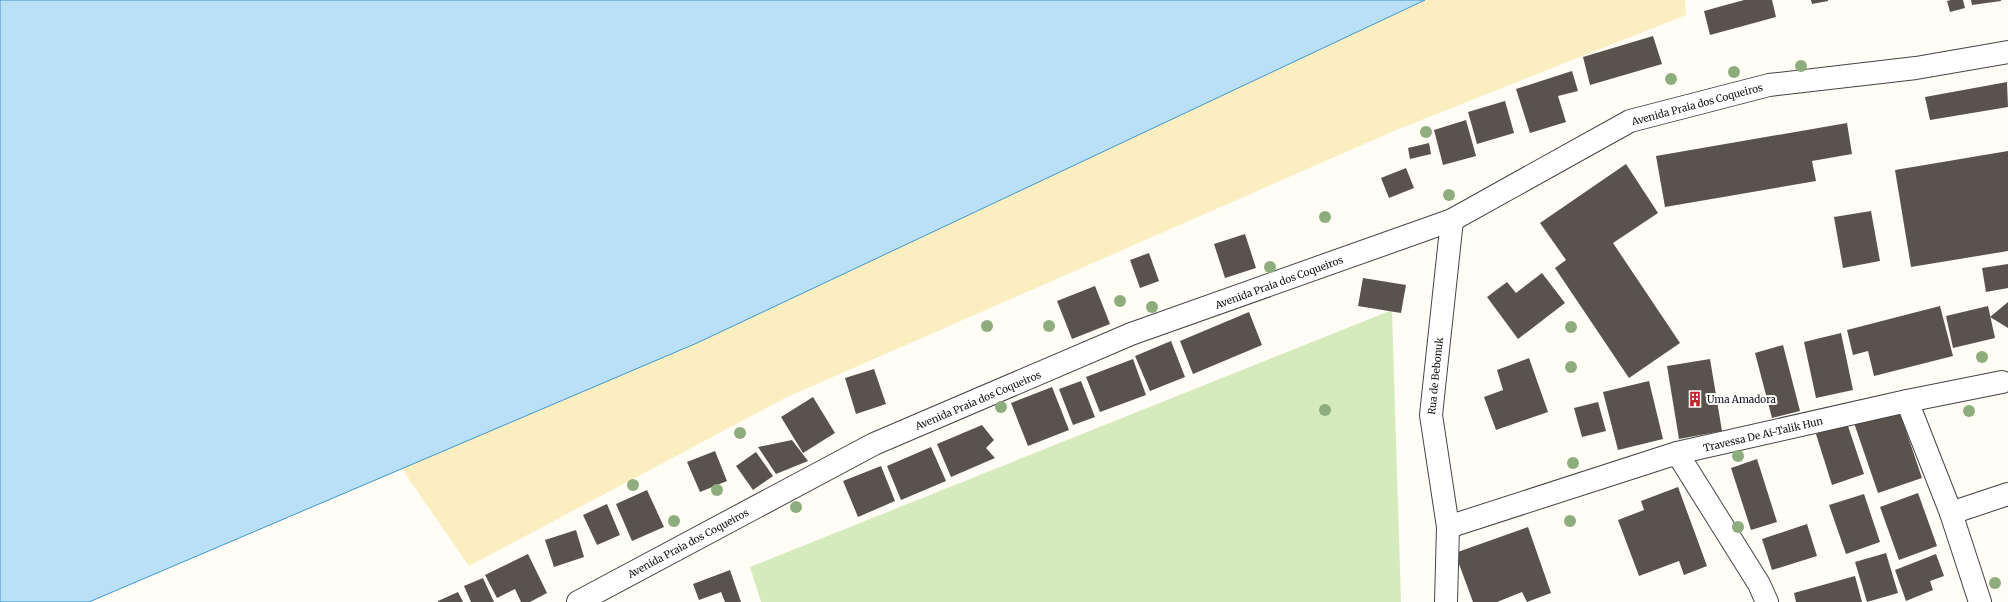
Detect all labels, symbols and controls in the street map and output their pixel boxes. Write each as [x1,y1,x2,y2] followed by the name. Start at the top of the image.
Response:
[1629,81,1764,129] street label: Avenida Praia dos Coqueiros
[1212,253,1345,312] street label: Avenida Praia dos Coqueiros
[1425,336,1446,415] street label: Rua de Bebonuk
[912,368,1043,433] street label: Avenida Praia dos Coqueiros
[1686,390,1704,408] building icon: Uma Amadora
[1707,393,1777,406] place label: Uma Amadora
[1702,414,1825,455] street label: Travessa De Ai-Talik Hun
[625,506,751,581] street label: Avenida Praia dos Coqueiros

